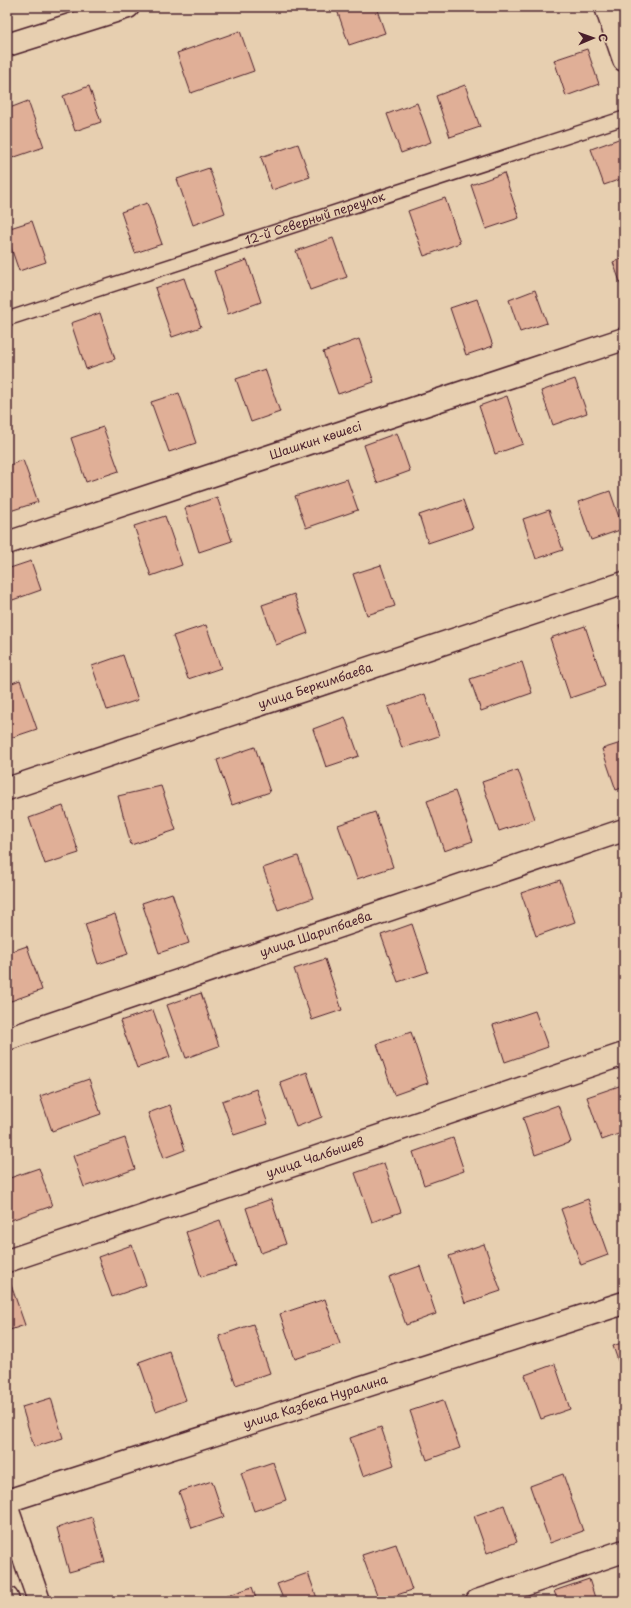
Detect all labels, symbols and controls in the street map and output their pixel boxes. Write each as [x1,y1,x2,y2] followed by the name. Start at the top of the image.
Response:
[573,18,613,58] north arrow
[595,33,612,42] text: С
[242,186,388,249] street label: 12-й Северный переулок
[267,416,364,464] street label: Шашкин көшесі
[255,657,375,713] street label: улица Беркимбаева
[257,906,374,961] street label: улица Шарипбаева
[263,1132,366,1181] street label: улица Чалбышев
[241,1369,390,1433] street label: улица Казбека Нуралина

